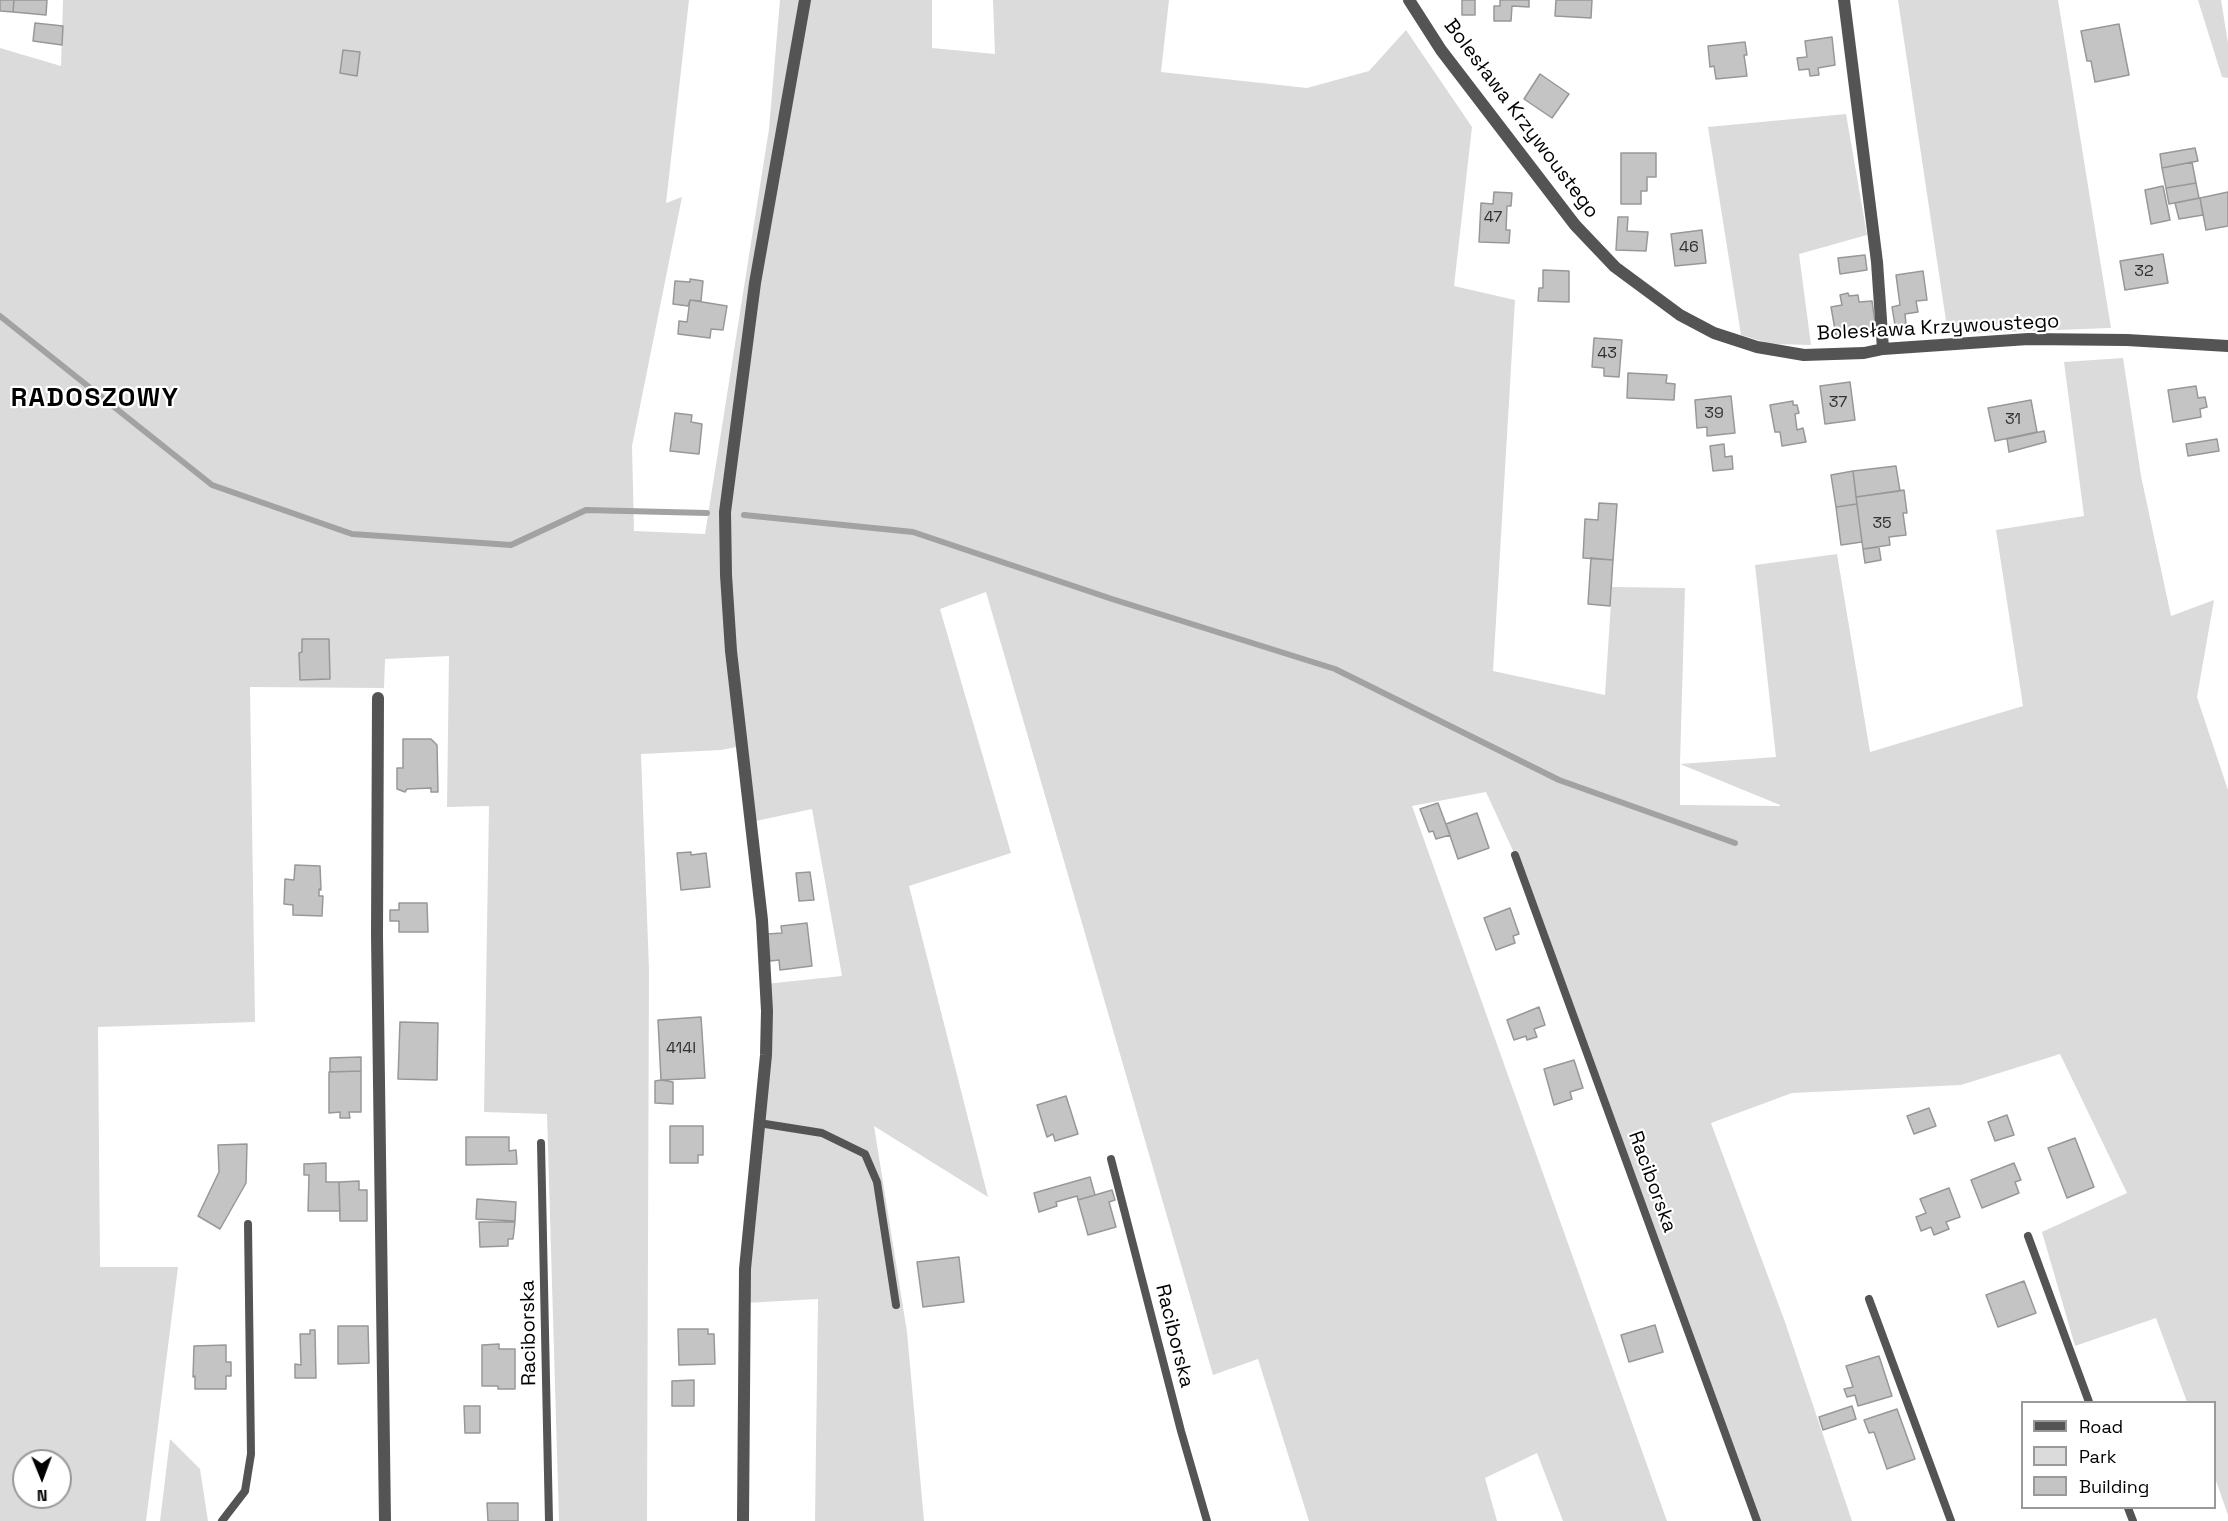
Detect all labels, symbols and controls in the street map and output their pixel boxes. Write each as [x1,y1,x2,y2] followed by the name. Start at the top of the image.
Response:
[1438,15,1604,223] street label: Bolesława Krzywoustego
[1484,208,1502,228] house number: 47
[1679,238,1699,258] house number: 46
[2134,262,2154,282] house number: 32
[1816,310,2060,346] street label: Bolesława Krzywoustego
[1597,344,1617,364] house number: 43
[11,383,179,415] district label: RADOSZOWY
[1829,393,1847,413] house number: 37
[1704,404,1724,424] house number: 39
[2005,410,2021,430] house number: 31
[1872,514,1892,534] house number: 35
[666,1039,696,1059] house number: 414I
[1623,1128,1681,1236] street label: Raciborska
[516,1280,542,1386] street label: Raciborska
[1150,1282,1198,1390] street label: Raciborska
[2021,1401,2216,1509] legend
[2079,1415,2123,1438] text: Road
[2079,1445,2116,1468] text: Park
[12,1449,72,1509] north arrow
[2079,1475,2149,1498] text: Building
[37,1485,48,1506] text: N

